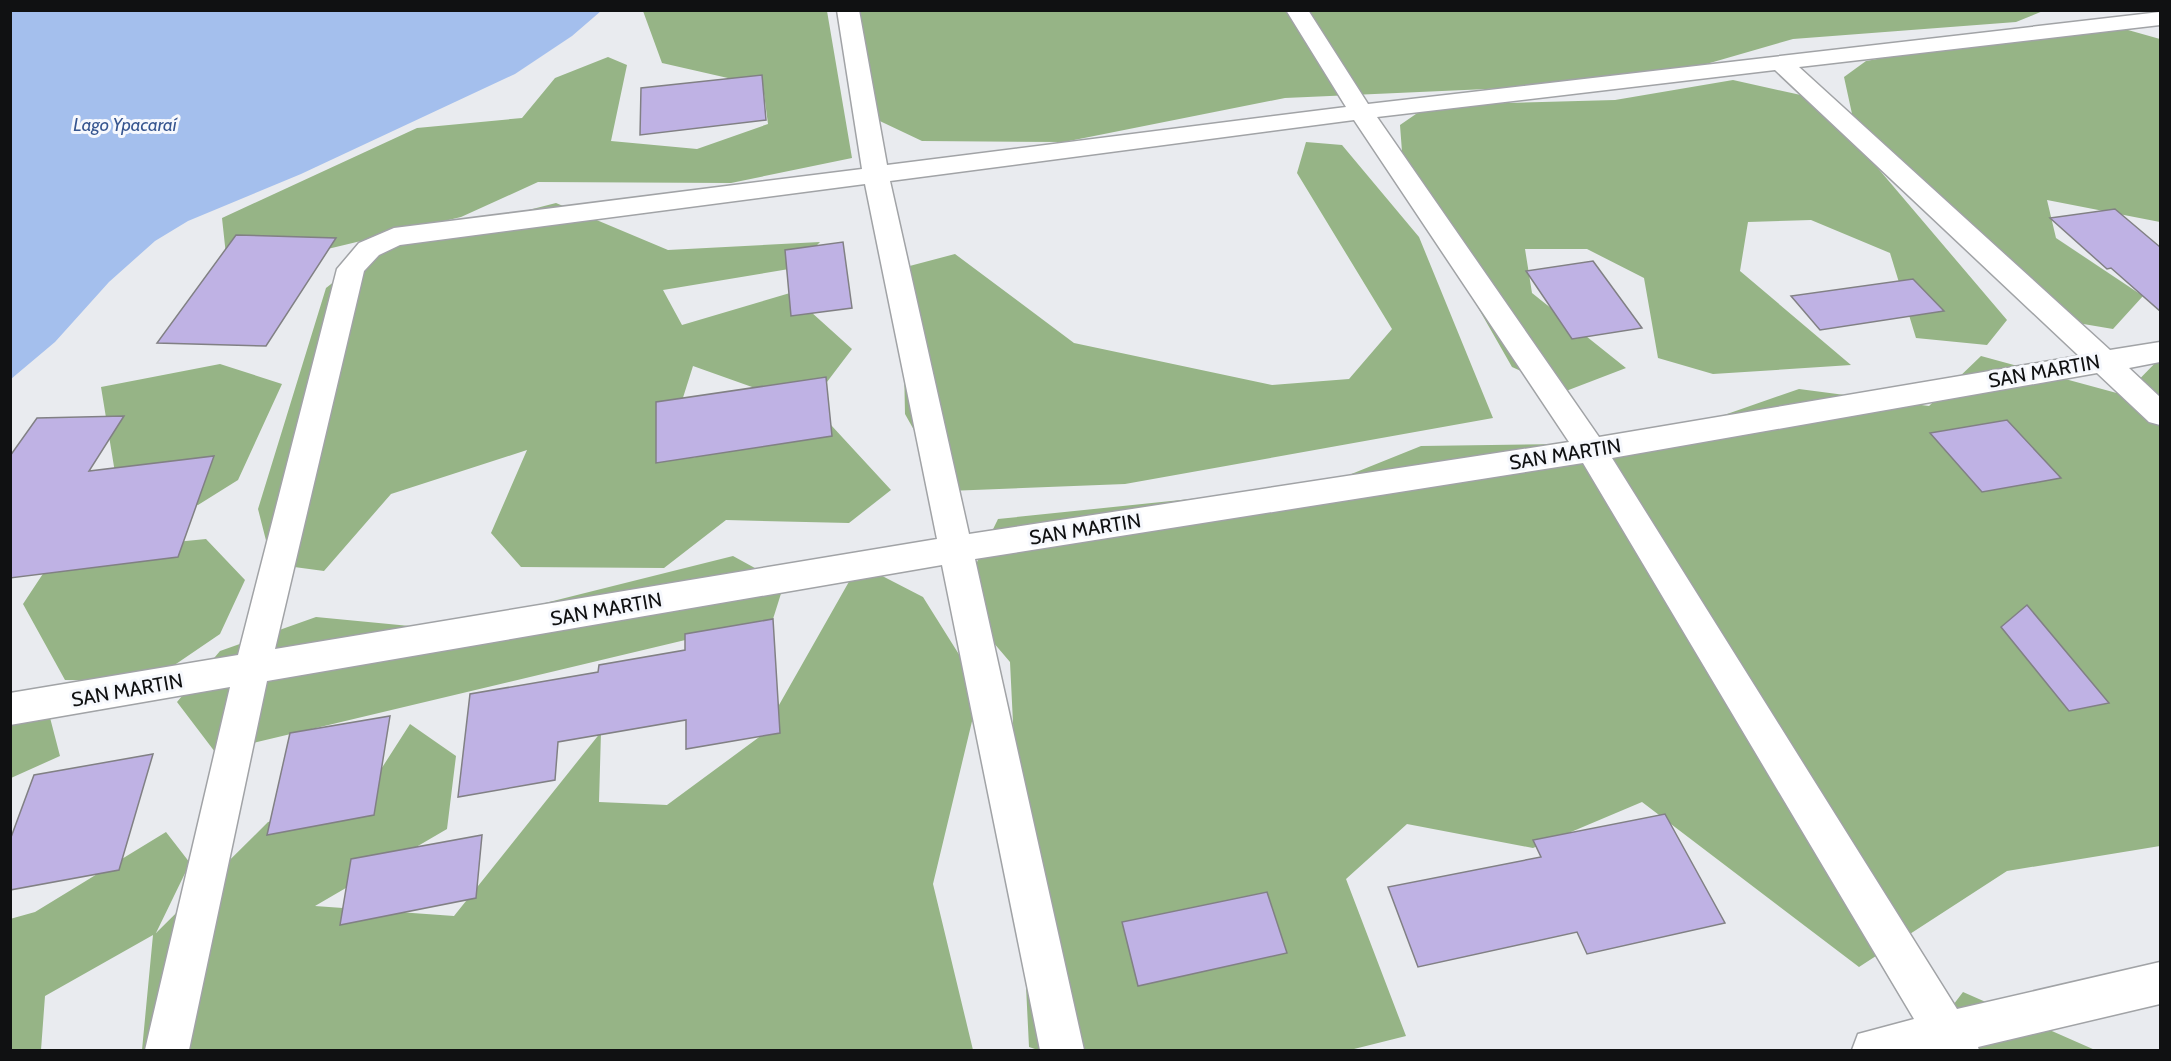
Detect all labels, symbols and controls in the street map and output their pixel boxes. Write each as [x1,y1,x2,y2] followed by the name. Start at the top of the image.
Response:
[73,114,178,136] water label: Lago Ypacaraí
[1986,349,2102,393] street label: SAN MARTIN
[1507,433,1623,475] street label: SAN MARTIN
[1027,508,1143,550] street label: SAN MARTIN
[548,587,664,631] street label: SAN MARTIN
[69,668,185,712] street label: SAN MARTIN

